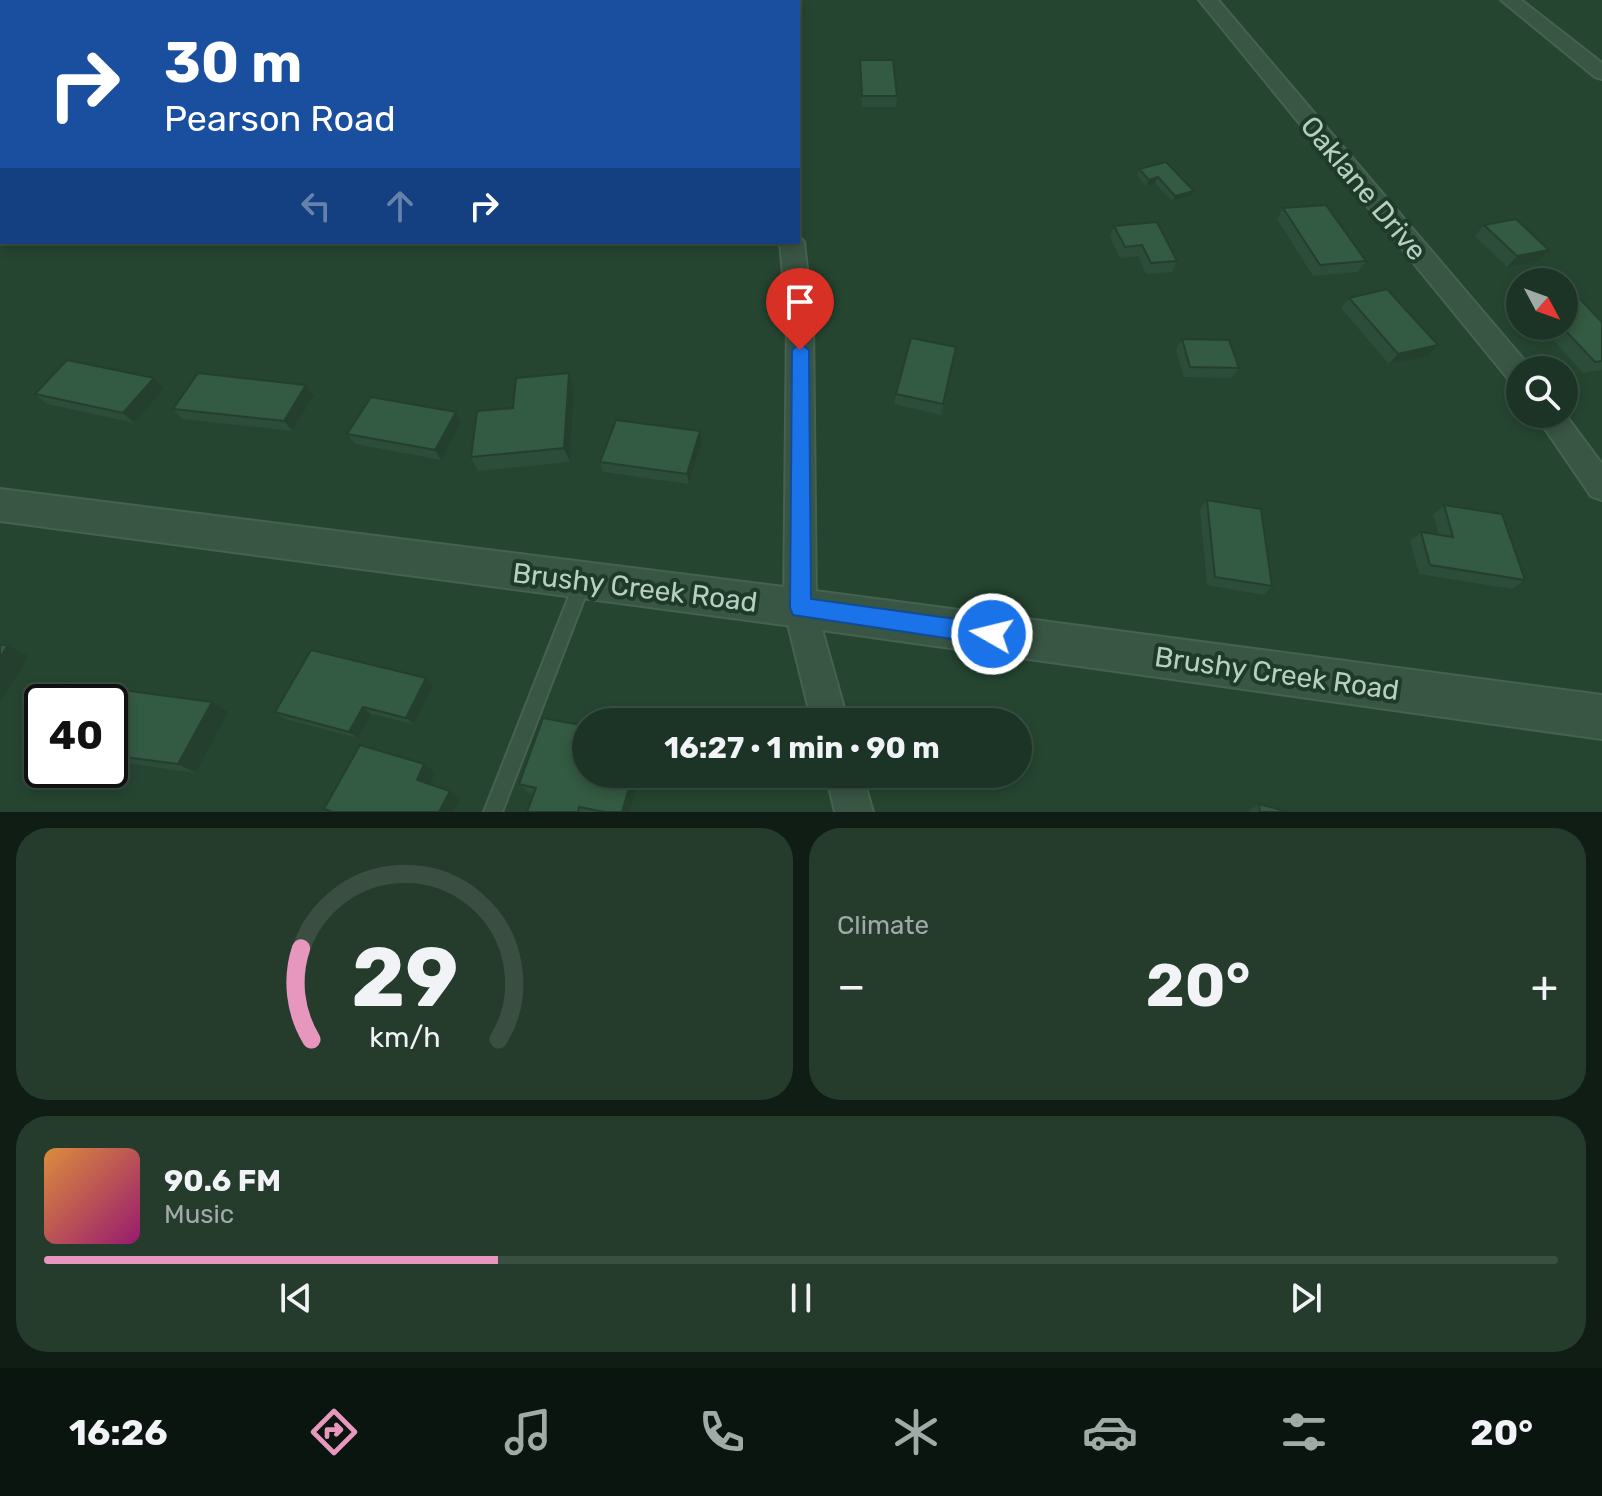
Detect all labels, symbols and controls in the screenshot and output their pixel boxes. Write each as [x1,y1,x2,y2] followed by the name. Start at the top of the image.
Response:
[164,30,302,96] text: 30 m
[32,32,136,136] icon: right
[164,97,396,140] text: Pearson Road
[1294,110,1433,267] street label: Oaklane Drive
[294,184,338,228] icon: left
[378,184,422,228] icon: ahead
[462,184,506,228] icon: right
[766,268,834,350] pin
[1506,268,1578,340] north arrow
[1506,268,1578,428] map controls
[778,280,822,324] icon: arrive
[1506,356,1578,428] button: search
[511,556,759,619] street label: Brushy Creek Road
[950,592,1034,676] position arrow
[1153,640,1401,707] street label: Brushy Creek Road
[24,684,128,788] speed limit sign: 40
[664,730,940,766] text: 16:27 · 1 min · 90 m
[837,910,929,941] text: Climate
[351,928,458,1027] text: 29
[1146,950,1250,1021] text: 20°
[837,960,866,1012] text: −
[1531,960,1558,1012] text: +
[369,1020,440,1054] text: km/h
[164,1163,281,1199] text: 90.6 FM
[164,1199,234,1230] text: Music
[274,1276,318,1320] icon: previous
[779,1276,823,1320] icon: pause
[1284,1276,1328,1320] icon: next
[306,1404,362,1460] icon: directions
[500,1404,556,1460] icon: music
[694,1404,750,1460] icon: phone
[888,1404,944,1460] icon: climate
[1082,1404,1138,1460] icon: car
[1276,1404,1332,1460] icon: filters
[69,1411,168,1454] text: 16:26
[1470,1411,1533,1454] text: 20°

